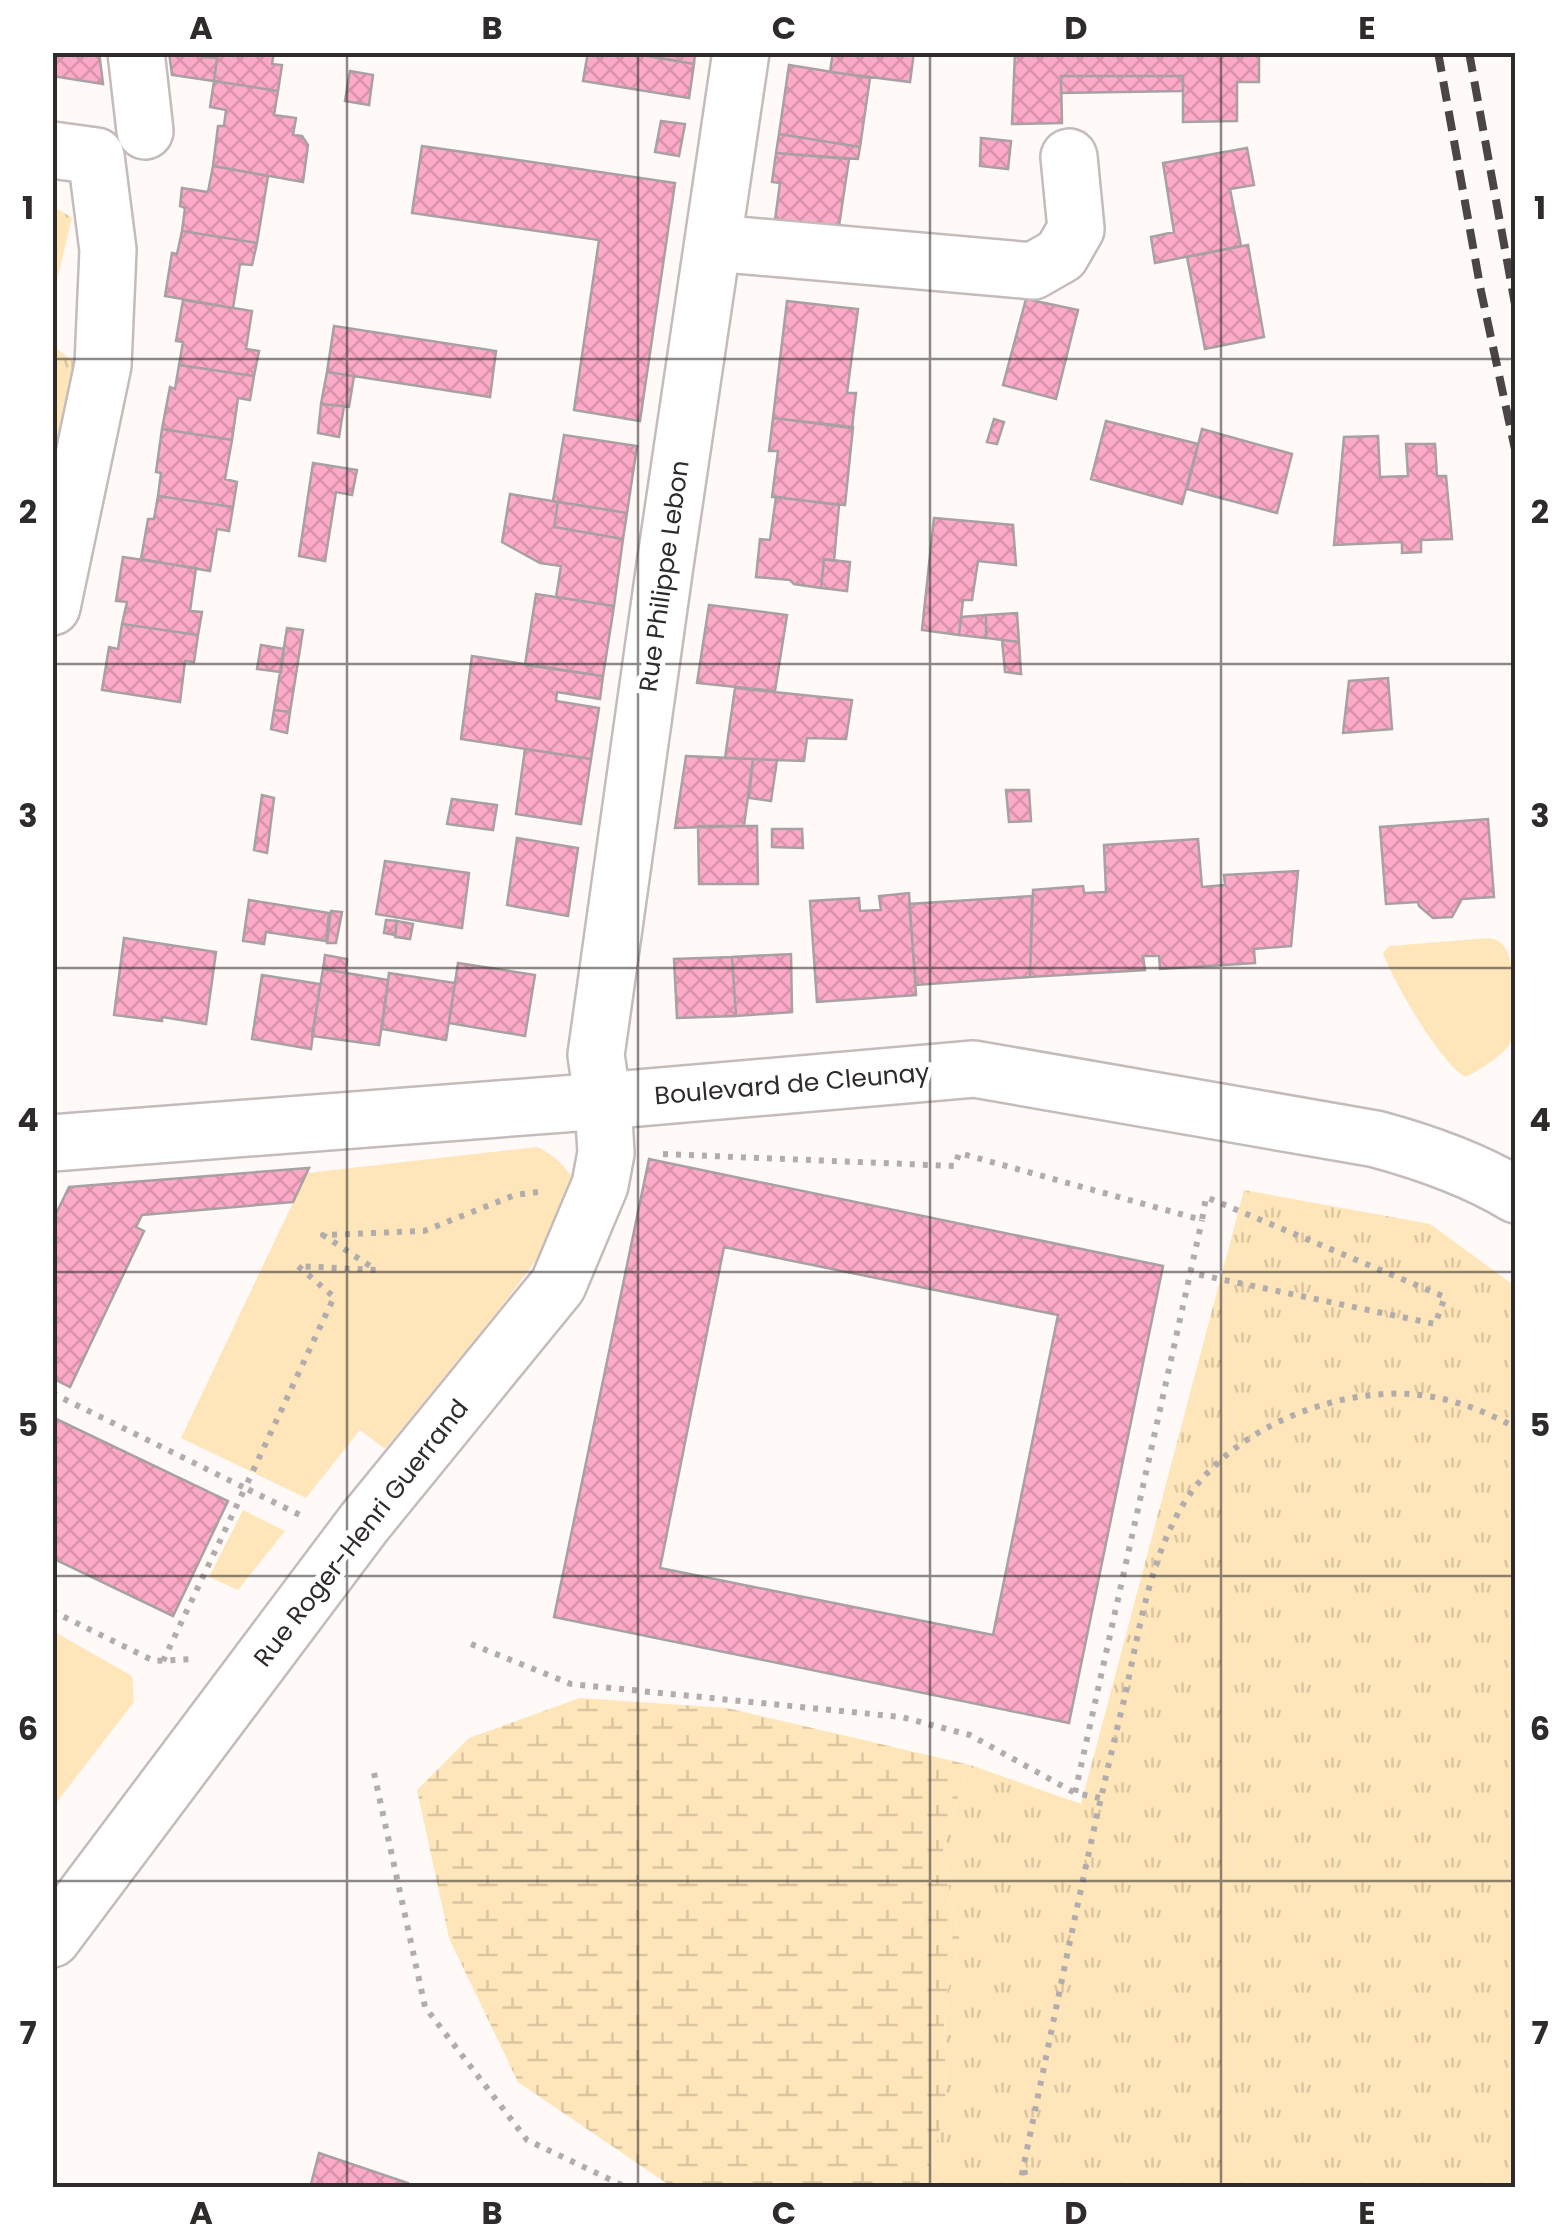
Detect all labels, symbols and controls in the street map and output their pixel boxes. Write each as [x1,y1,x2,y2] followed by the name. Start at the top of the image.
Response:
[189,5,213,50] text: A
[481,5,503,50] text: B
[772,5,796,50] text: C
[1064,5,1088,50] text: D
[1358,5,1376,50] text: E
[22,185,34,230] text: 1
[1534,185,1546,230] text: 1
[630,458,698,694] street label: Rue Philippe Lebon
[19,489,37,534] text: 2
[1531,489,1549,534] text: 2
[18,793,38,838] text: 3
[1530,793,1550,838] text: 3
[653,1055,931,1113] street label: Boulevard de Cleunay
[17,1097,39,1142] text: 4
[1529,1097,1551,1142] text: 4
[245,1392,477,1674] street label: Rue Roger-Henri Guerrand
[18,1402,38,1447] text: 5
[1530,1402,1550,1447] text: 5
[18,1706,38,1751] text: 6
[1530,1706,1550,1751] text: 6
[19,2010,37,2055] text: 7
[1531,2010,1549,2055] text: 7
[189,2190,213,2235] text: A
[481,2190,503,2235] text: B
[772,2190,796,2235] text: C
[1064,2190,1088,2235] text: D
[1358,2190,1376,2235] text: E

